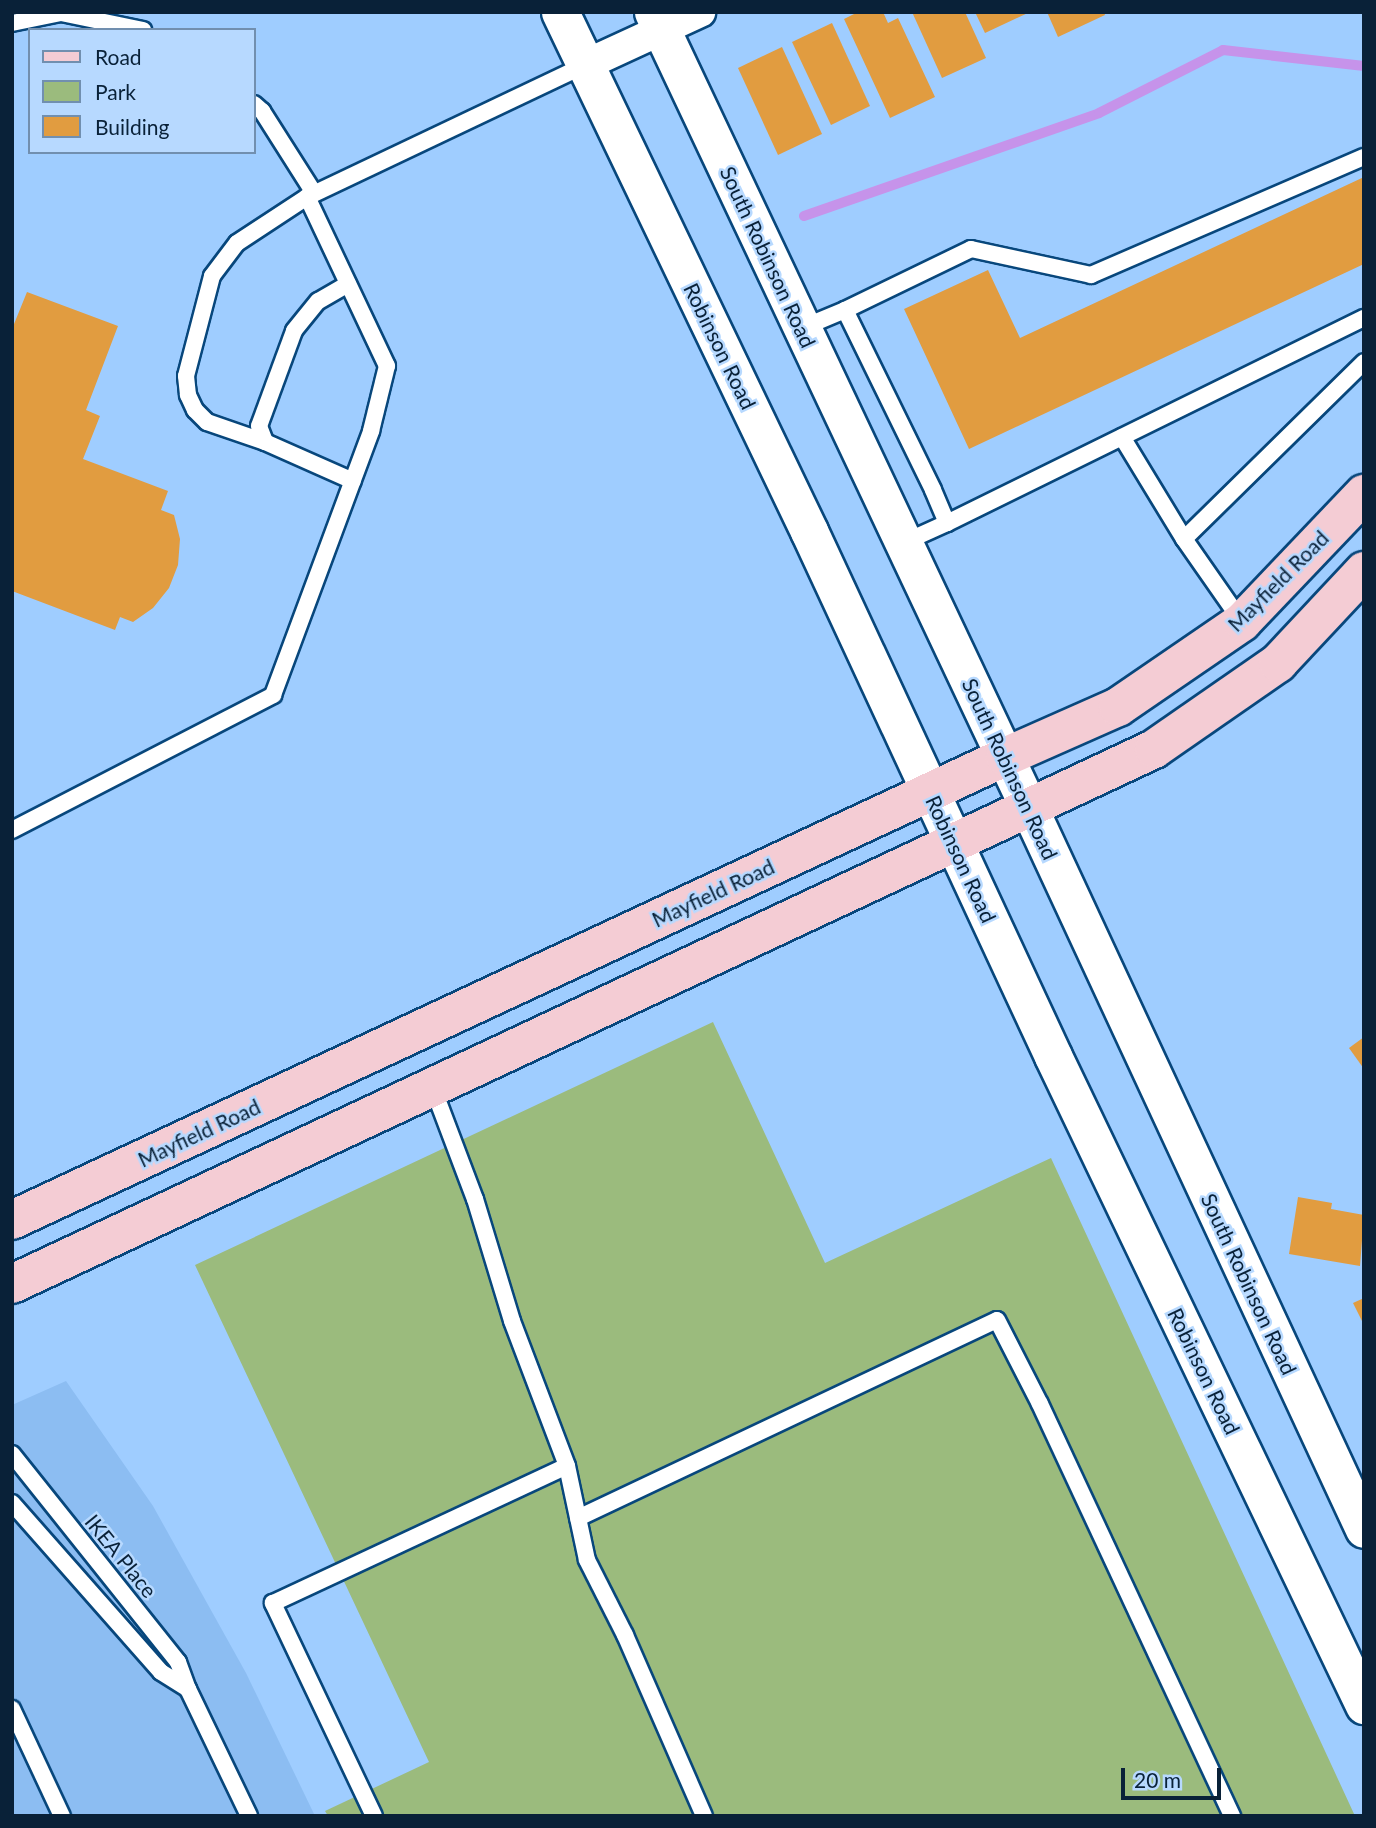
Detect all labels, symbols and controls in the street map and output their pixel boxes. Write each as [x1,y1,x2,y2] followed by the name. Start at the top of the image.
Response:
[28,28,256,154] legend
[95,44,142,69] text: Road
[95,79,136,104] text: Park
[95,114,170,139] text: Building
[715,162,821,352] street label: South Robinson Road
[679,279,761,413] street label: Robinson Road
[1222,525,1334,637] street label: Mayfield Road
[957,674,1063,864] street label: South Robinson Road
[921,791,1001,927] street label: Robinson Road
[648,854,778,932] street label: Mayfield Road
[134,1094,264,1172] street label: Mayfield Road
[1196,1189,1302,1379] street label: South Robinson Road
[1163,1304,1245,1438] street label: Robinson Road
[80,1509,162,1603] street label: IKEA Place
[1124,1755,1224,1799] scale bar
[1134,1767,1181,1792] text: 20 m

